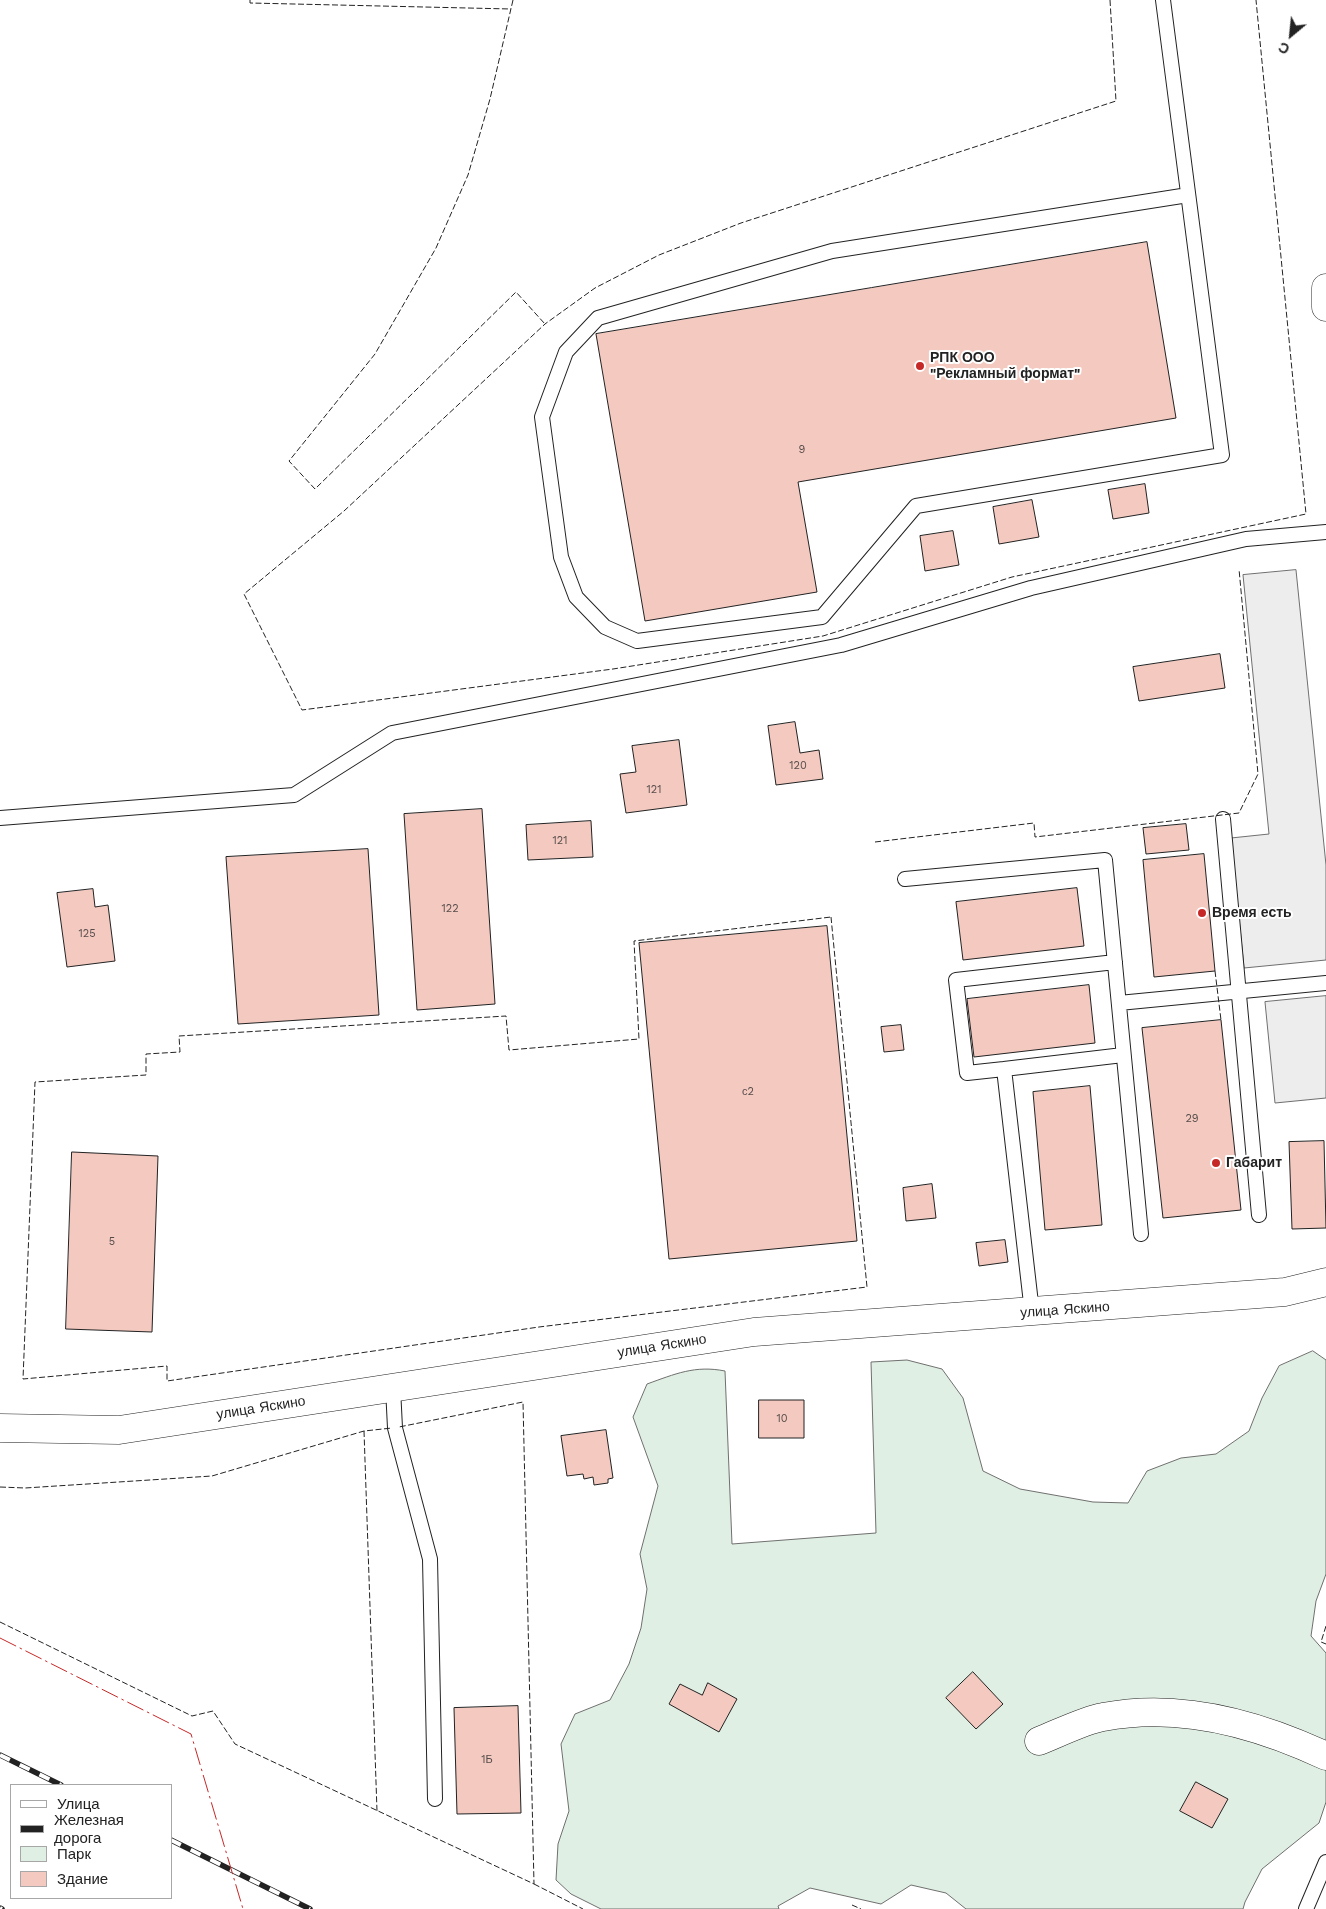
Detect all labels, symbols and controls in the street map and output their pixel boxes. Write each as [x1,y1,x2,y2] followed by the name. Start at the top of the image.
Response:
[1266,10,1316,60] north arrow
[1276,39,1292,58] text: С
[930,350,1080,382] place label: РПК ООО "Рекламный формат"
[914,360,926,372] marker: РПК ООО "Рекламный формат"
[799,443,805,457] house number: 9
[789,759,807,773] house number: 120
[647,783,661,797] house number: 121
[553,834,567,848] house number: 121
[441,902,459,916] house number: 122
[1212,905,1292,921] place label: Время есть
[1196,907,1208,919] marker: Время есть
[78,927,96,941] house number: 125
[742,1085,754,1099] house number: с2
[1185,1112,1199,1126] house number: 29
[1226,1155,1282,1171] place label: Габарит
[1210,1157,1222,1169] marker: Габарит
[109,1235,115,1249] house number: 5
[1020,1298,1110,1322] street label: улица Яскино
[616,1331,708,1361] street label: улица Яскино
[215,1393,307,1423] street label: улица Яскино
[776,1412,788,1426] house number: 10
[481,1753,493,1767] house number: 1Б
[10,1784,172,1899] legend
[57,1795,100,1813] text: Улица
[54,1811,124,1847] text: Железная дорога
[57,1845,91,1863] text: Парк
[57,1870,108,1888] text: Здание

